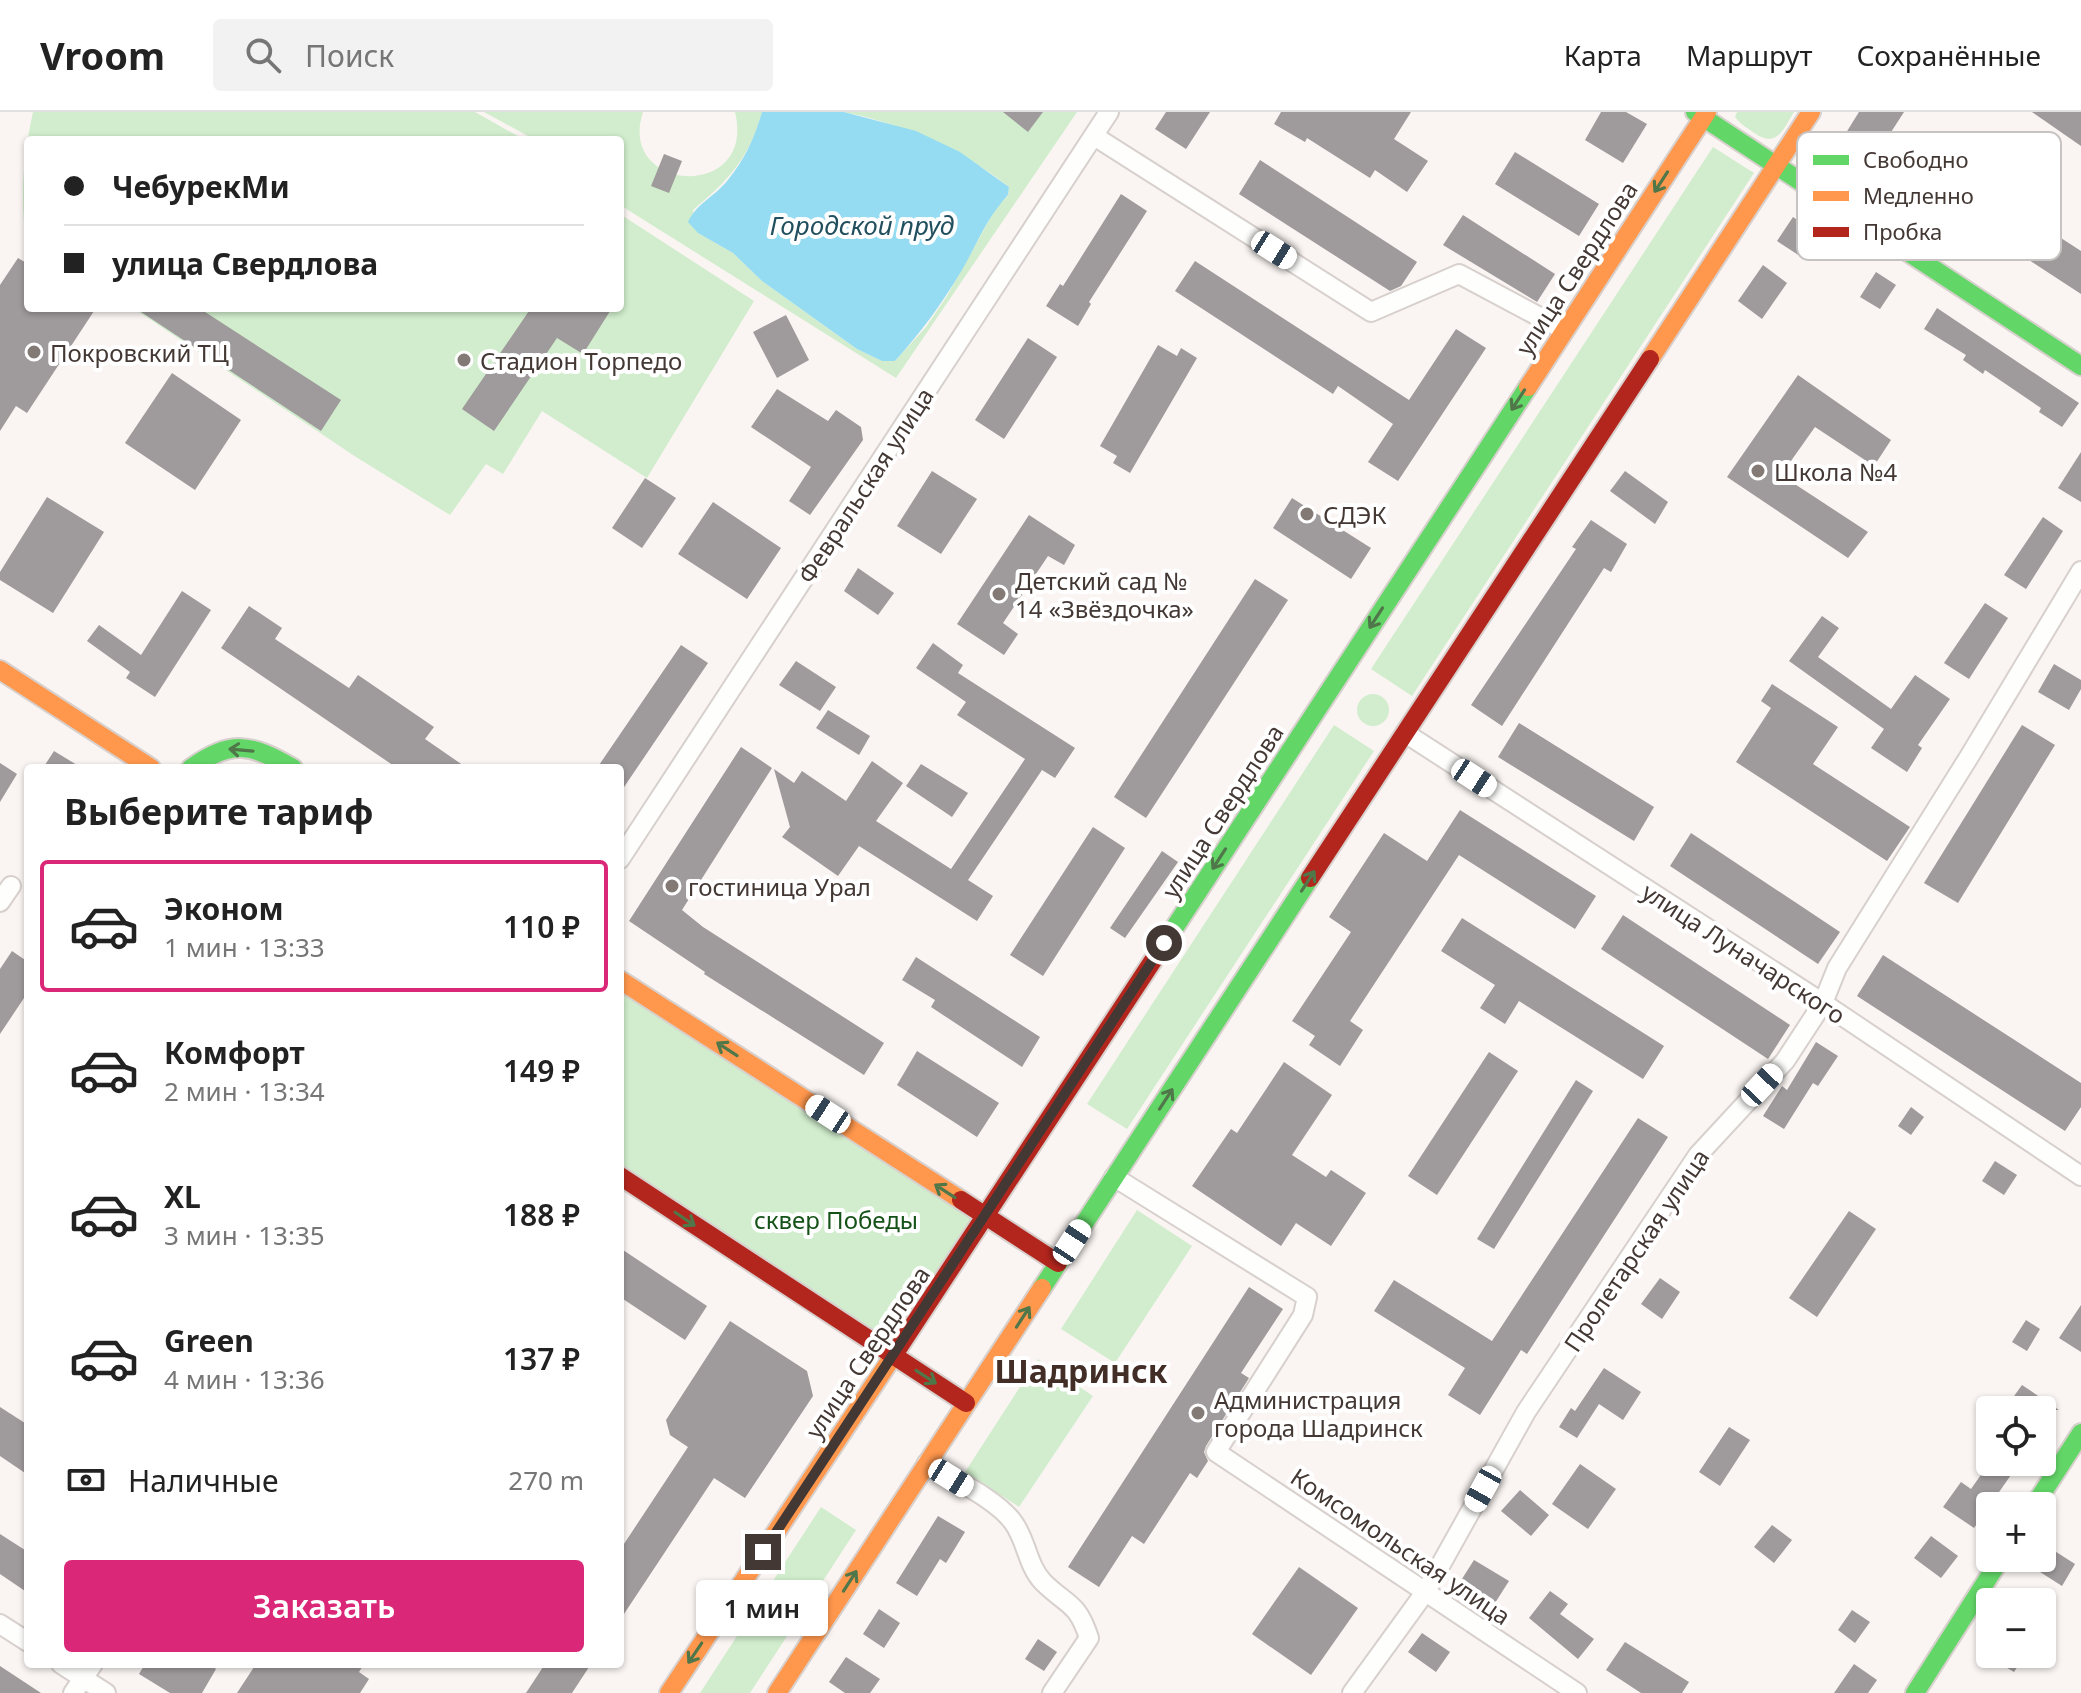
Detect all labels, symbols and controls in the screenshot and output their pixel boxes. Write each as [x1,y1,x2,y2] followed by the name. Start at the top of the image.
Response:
[213,19,773,91] search box
[40,29,165,81] text: Vroom
[241,33,285,77] icon: search
[305,35,394,76] text: Поиск
[1564,36,1642,74] text: Карта
[1686,36,1812,74] text: Маршрут
[1856,36,2041,74] text: Сохранённые
[1797,132,2061,260] legend
[1863,144,1968,174] text: Свободно
[112,166,290,207] text: ЧебурекМи
[1652,171,1669,193] one-way arrow
[1507,175,1645,361] street label: улица Свердлова
[1863,180,1974,210] text: Медленно
[770,207,954,243] water label: Городской пруд
[1863,216,1942,246] text: Пробка
[1247,227,1301,273] car
[112,243,378,284] text: улица Свердлова
[50,336,229,369] place label: Покровский ТЦ
[25,343,43,361] marker: Покровский ТЦ
[480,344,682,377] place label: Стадион Торпедо
[455,351,473,369] marker: Стадион Торпедо
[789,381,941,589] street label: Февральская улица
[1510,388,1526,411] one-way arrow
[1774,455,1898,488] place label: Школа №4
[1749,462,1767,480] marker: Школа №4
[1323,498,1386,531] place label: СДЭК
[1298,505,1316,523] marker: СДЭК
[1015,564,1194,625] place label: Детский сад № 14 «Звёздочка»
[990,585,1008,603] marker: Детский сад № 14 «Звёздочка»
[1368,606,1384,629] one-way arrow
[1153,718,1291,904] street label: улица Свердлова
[229,743,255,758] one-way arrow
[1447,755,1501,801] car
[64,787,373,836] text: Выберите тариф
[1211,847,1227,870] one-way arrow
[688,870,871,903] place label: гостиница Урал
[1300,871,1316,893] one-way arrow
[1636,875,1852,1031] street label: улица Луначарского
[663,877,681,895] marker: гостиница Урал
[164,888,284,929] text: Эконом
[68,890,140,962] icon: car
[503,906,580,947] text: 110 ₽
[1146,925,1182,961] route start
[164,929,325,965] text: 1 мин · 13:33
[164,1032,305,1073] text: Комфорт
[68,1034,140,1106] icon: car
[716,1041,739,1057] one-way arrow
[503,1050,580,1091] text: 149 ₽
[1737,1059,1787,1111] car
[164,1073,325,1109] text: 2 мин · 13:34
[1158,1088,1174,1111] one-way arrow
[801,1091,855,1137] car
[1556,1142,1716,1358] street label: Пролетарская улица
[164,1176,201,1217] text: XL
[68,1178,140,1250] icon: car
[935,1182,957,1199] one-way arrow
[503,1194,580,1235] text: 188 ₽
[754,1203,918,1236] park label: сквер Победы
[673,1211,696,1227] one-way arrow
[1049,1215,1095,1269] car
[164,1217,325,1253] text: 3 мин · 13:35
[797,1259,937,1445] street label: улица Свердлова
[1015,1306,1031,1328] one-way arrow
[164,1320,254,1361] text: Green
[68,1322,140,1394] icon: car
[503,1338,580,1379] text: 137 ₽
[995,1349,1168,1392] district label: Шадринск
[164,1361,325,1397] text: 4 мин · 13:36
[914,1369,937,1385] one-way arrow
[1214,1383,1423,1444] place label: Администрация города Шадринск
[1976,1396,2056,1668] map controls
[1976,1396,2056,1476] button: locate
[1189,1404,1207,1422] marker: Администрация города Шадринск
[924,1455,978,1501] car
[64,1458,108,1502] icon: cash
[128,1460,279,1501] text: Наличные
[1285,1460,1517,1632] street label: Комсомольская улица
[508,1462,584,1498] text: 270 m
[1461,1462,1505,1516] car
[1976,1492,2056,1572] button: +
[745,1534,781,1570] route end
[64,1560,584,1652] button: Заказать
[842,1570,858,1593] one-way arrow
[697,1580,829,1636] callout: 1 мин
[1976,1588,2056,1668] button: −
[724,1590,800,1626] text: 1 мин
[687,1642,703,1664] one-way arrow

